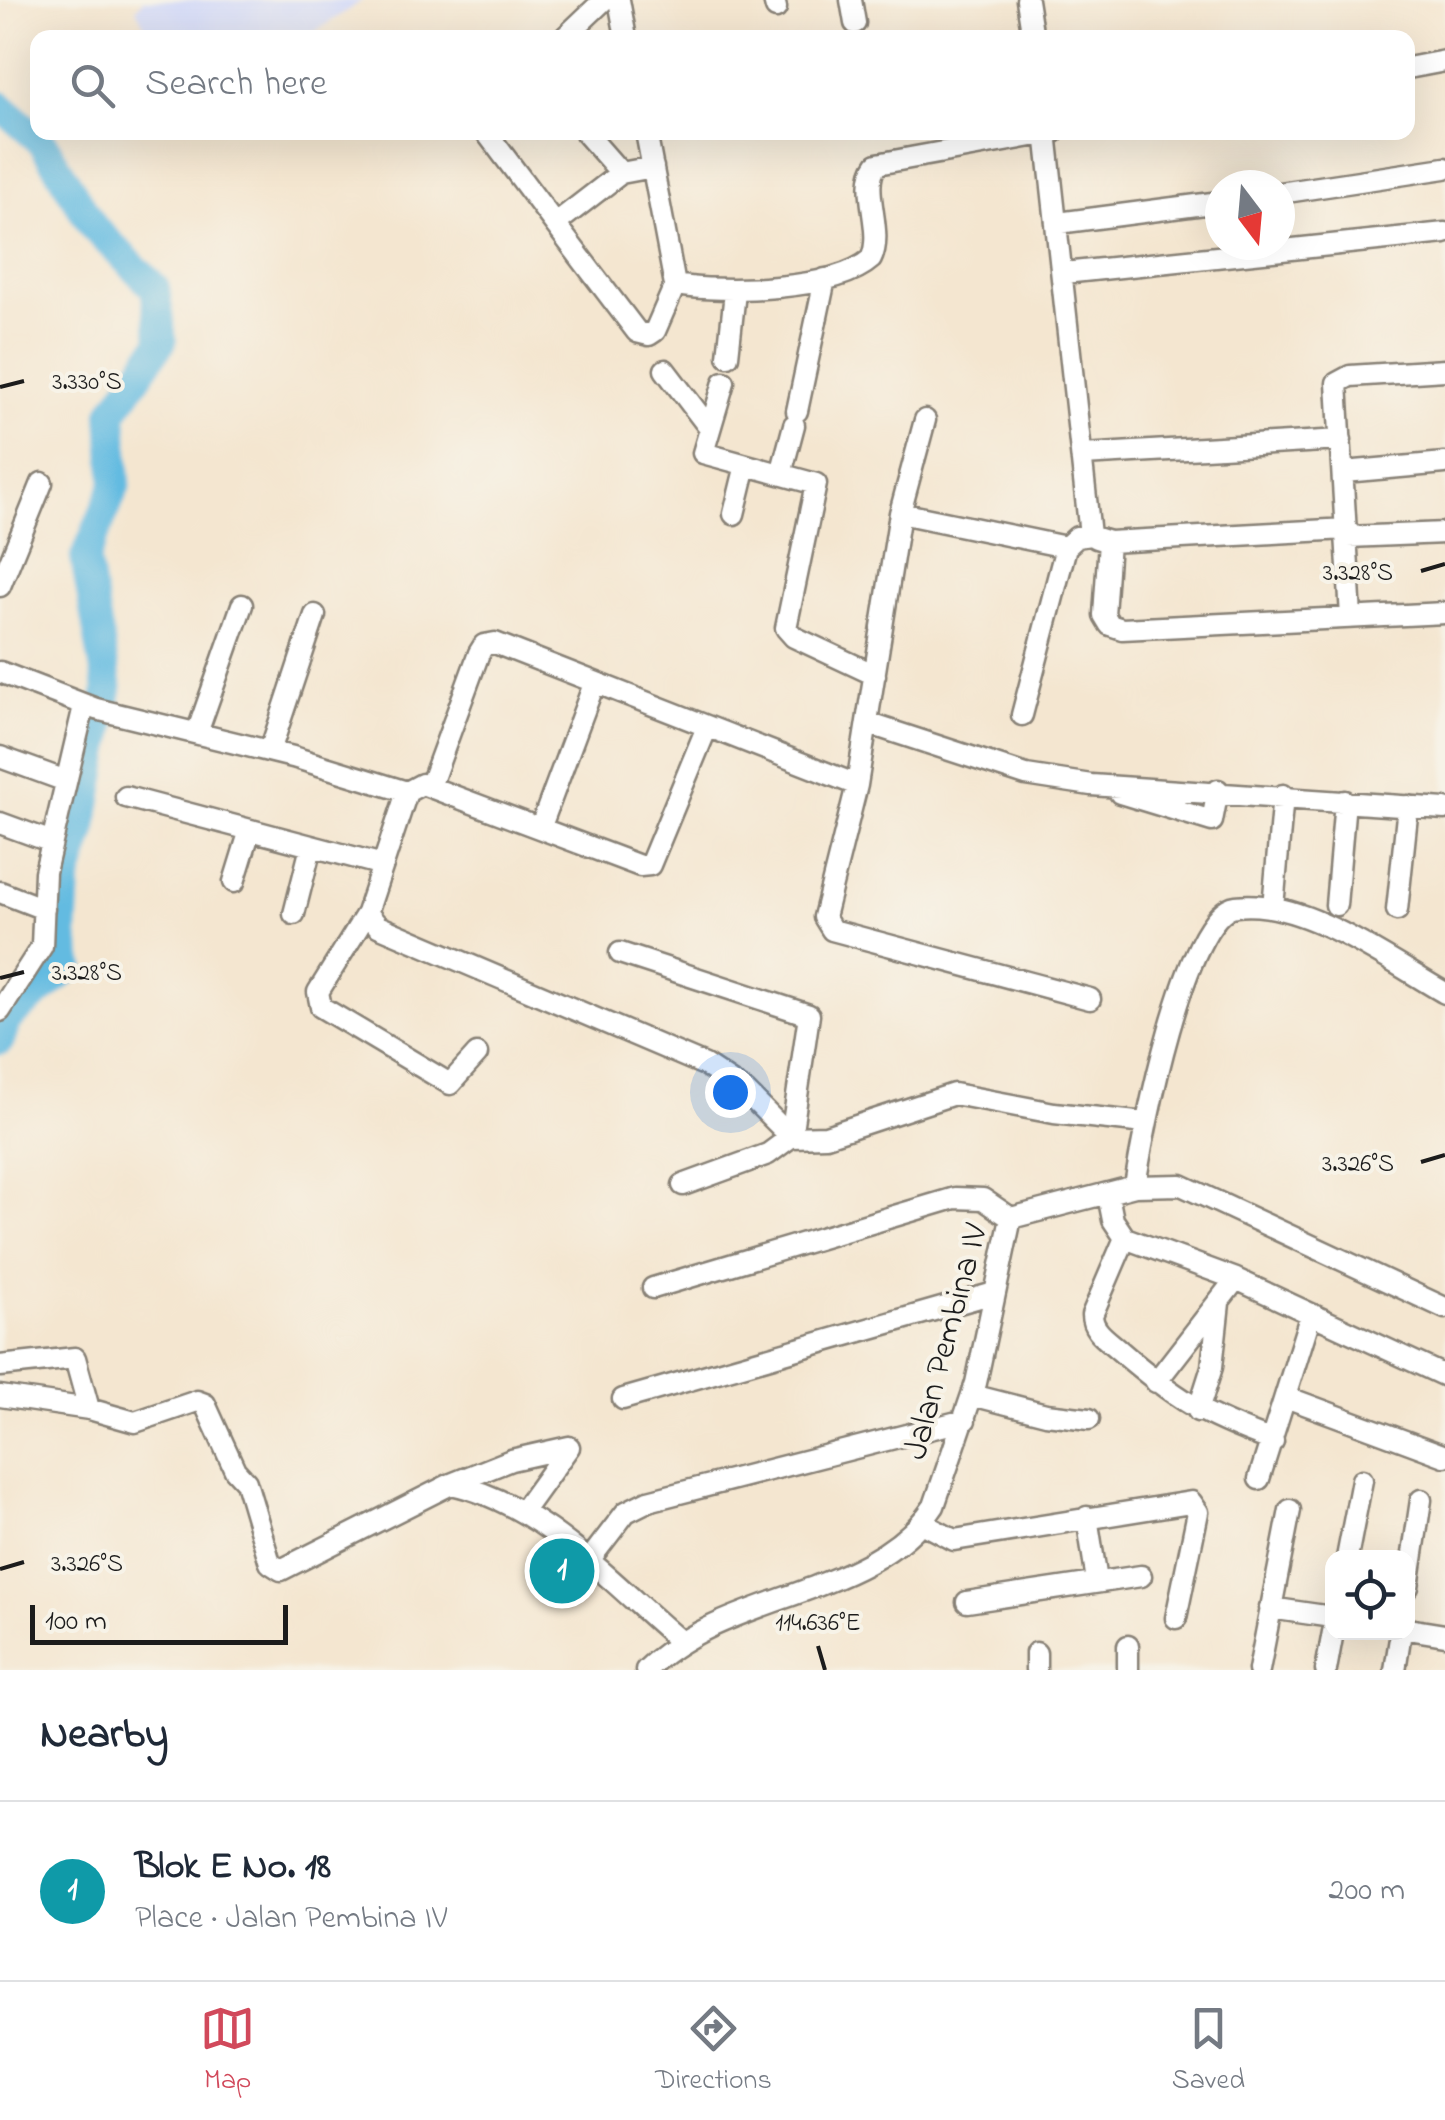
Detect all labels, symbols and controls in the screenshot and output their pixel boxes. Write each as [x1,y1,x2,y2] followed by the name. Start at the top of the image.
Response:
[30,30,1415,140] search box
[145,57,327,113] text: Search here
[65,58,120,113] icon: search
[1205,170,1295,260] north arrow
[52,365,122,401] text: 3.330°S
[1323,556,1393,592] text: 3.328°S
[52,956,122,992] text: 3.328°S
[705,1067,756,1118] your location
[1322,1147,1394,1183] text: 3.326°S
[891,1218,1003,1466] street label: Jalan Pembina IV
[530,1534,594,1608] pin: 1
[51,1547,123,1583] text: 3.326°S
[1325,1550,1415,1640] map controls
[1325,1550,1415,1640] button: locate
[30,1600,288,1644] scale bar
[45,1602,107,1643] text: 100 m
[775,1606,861,1642] text: 114.636°E
[40,1705,168,1766] text: Nearby
[135,1840,331,1896] text: Blok E No. 18
[67,1868,78,1915] text: 1
[1329,1868,1405,1915] text: 200 m
[135,1896,447,1943] text: Place · Jalan Pembina IV
[200,2001,255,2102] tab: Map
[655,2001,772,2102] tab: Directions
[1172,2001,1245,2102] tab: Saved

